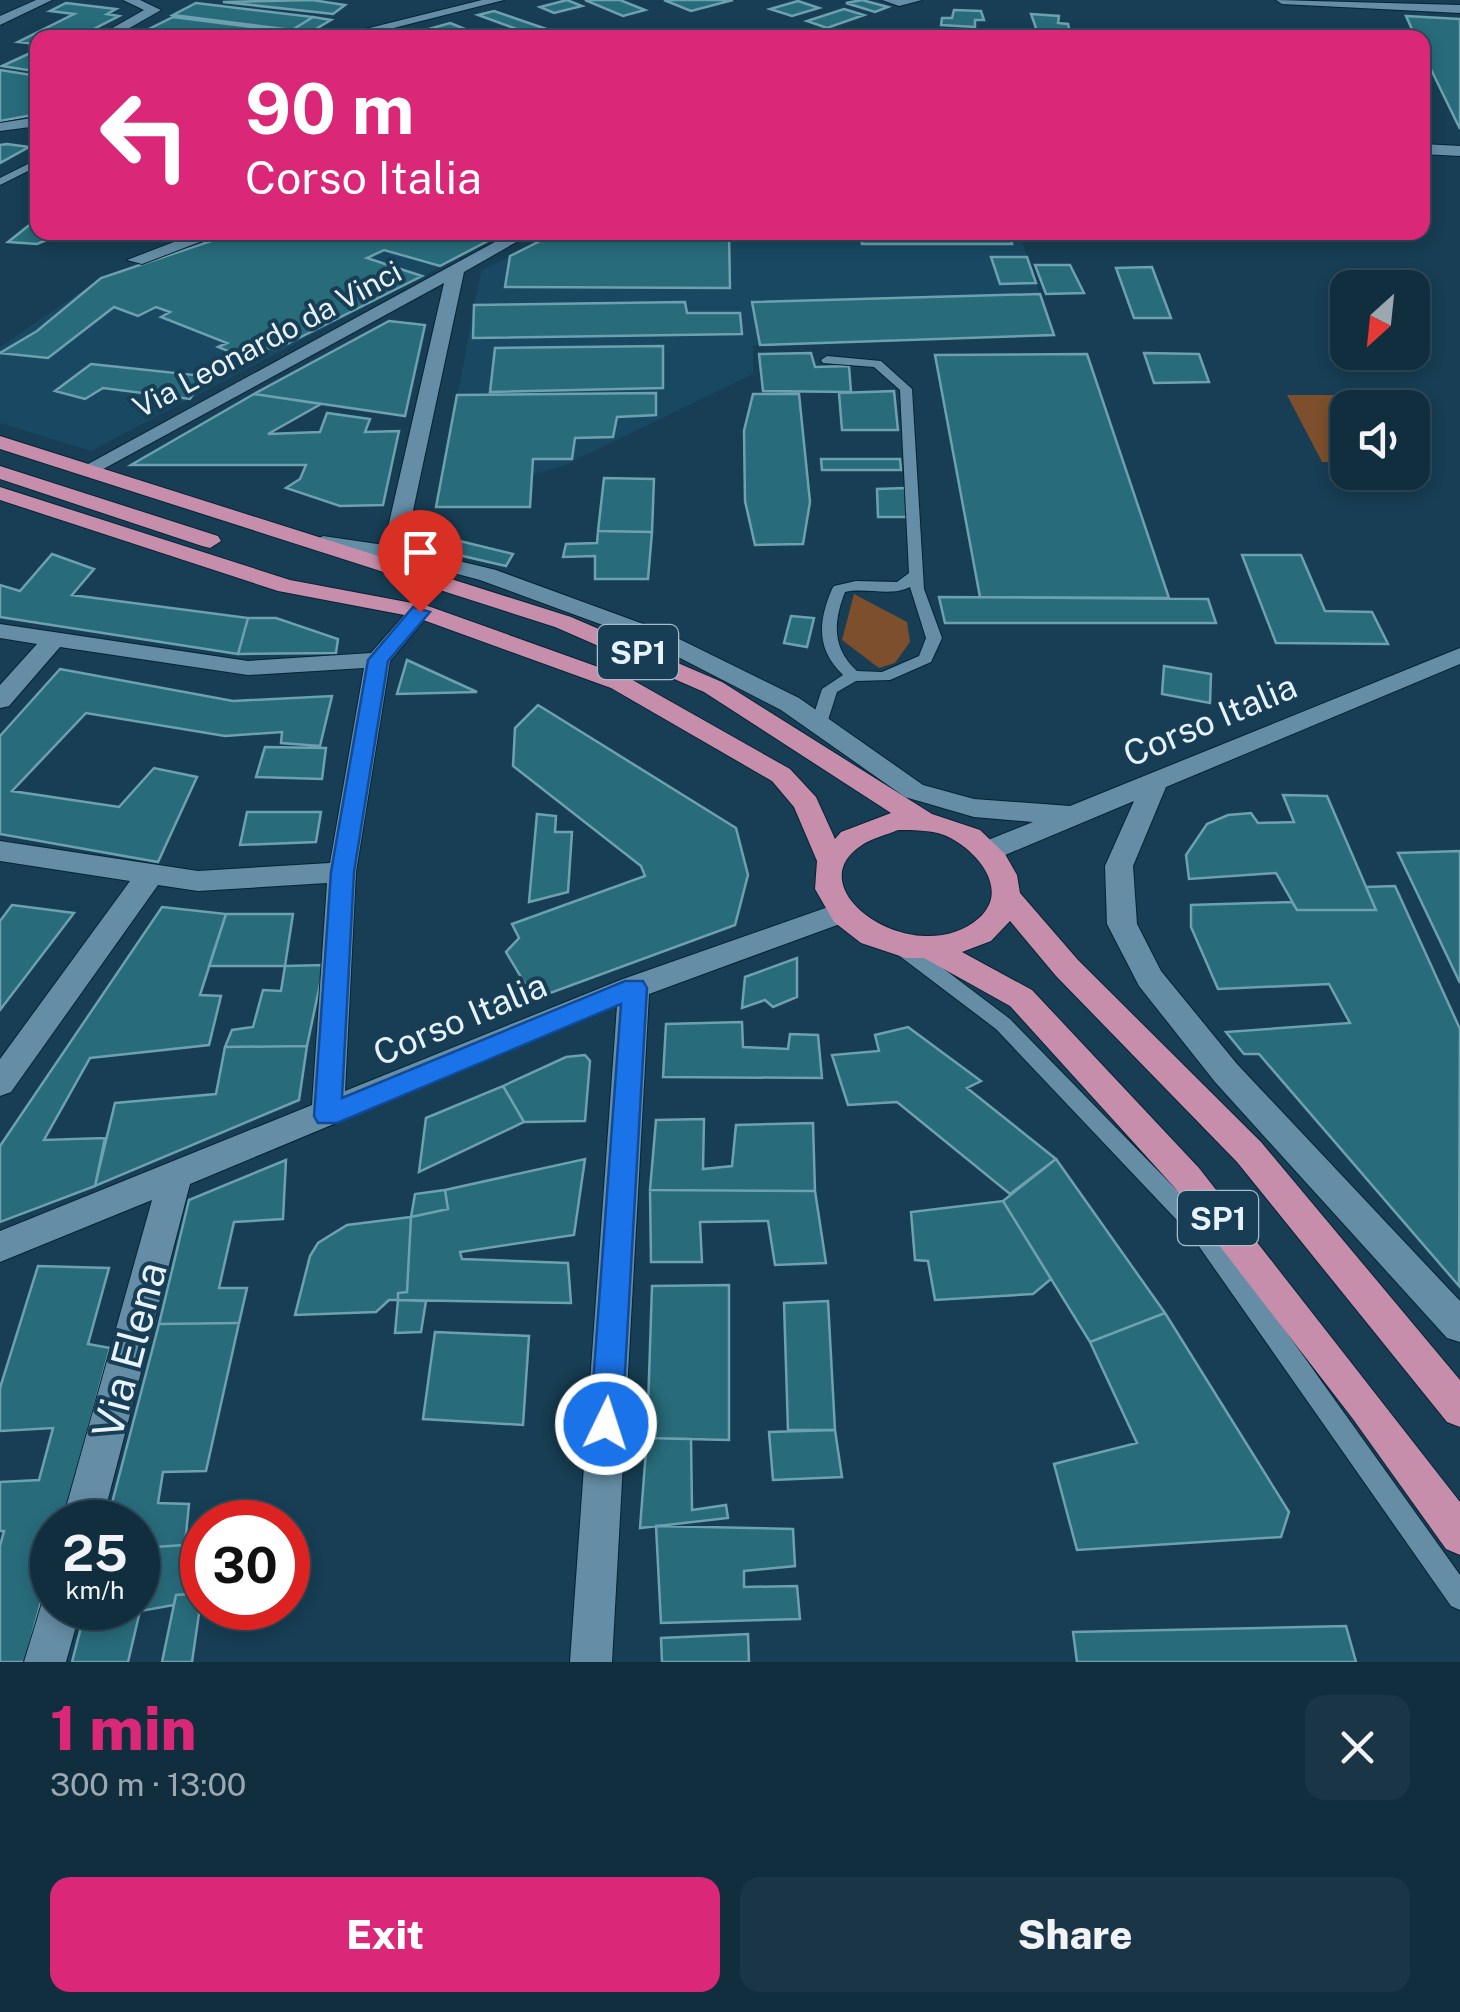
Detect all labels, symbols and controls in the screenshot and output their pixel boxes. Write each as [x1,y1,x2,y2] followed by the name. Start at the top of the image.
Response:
[245,67,415,150] text: 90 m
[80,70,210,200] icon: left
[245,151,482,204] text: Corso Italia
[127,253,407,425] street label: Via Leonardo da Vinci
[1330,270,1430,370] north arrow
[1330,270,1430,490] map controls
[1330,390,1430,490] button: sound
[378,510,463,613] pin
[393,525,448,580] icon: arrive
[598,625,678,679] road number: SP1
[1117,665,1303,775] street label: Corso Italia
[367,964,553,1074] street label: Corso Italia
[1178,1191,1258,1245] road number: SP1
[82,1257,176,1443] street label: Via Elena
[554,1372,658,1476] position arrow
[180,1500,310,1630] speed limit sign: 30
[62,1523,128,1582] text: 25
[66,1575,124,1605] text: km/h
[50,1693,197,1764] text: 1 min
[1305,1695,1410,1800] button: close
[50,1766,246,1803] text: 300 m · 13:00
[50,1877,720,1992] button: Exit
[740,1877,1410,1992] button: Share

